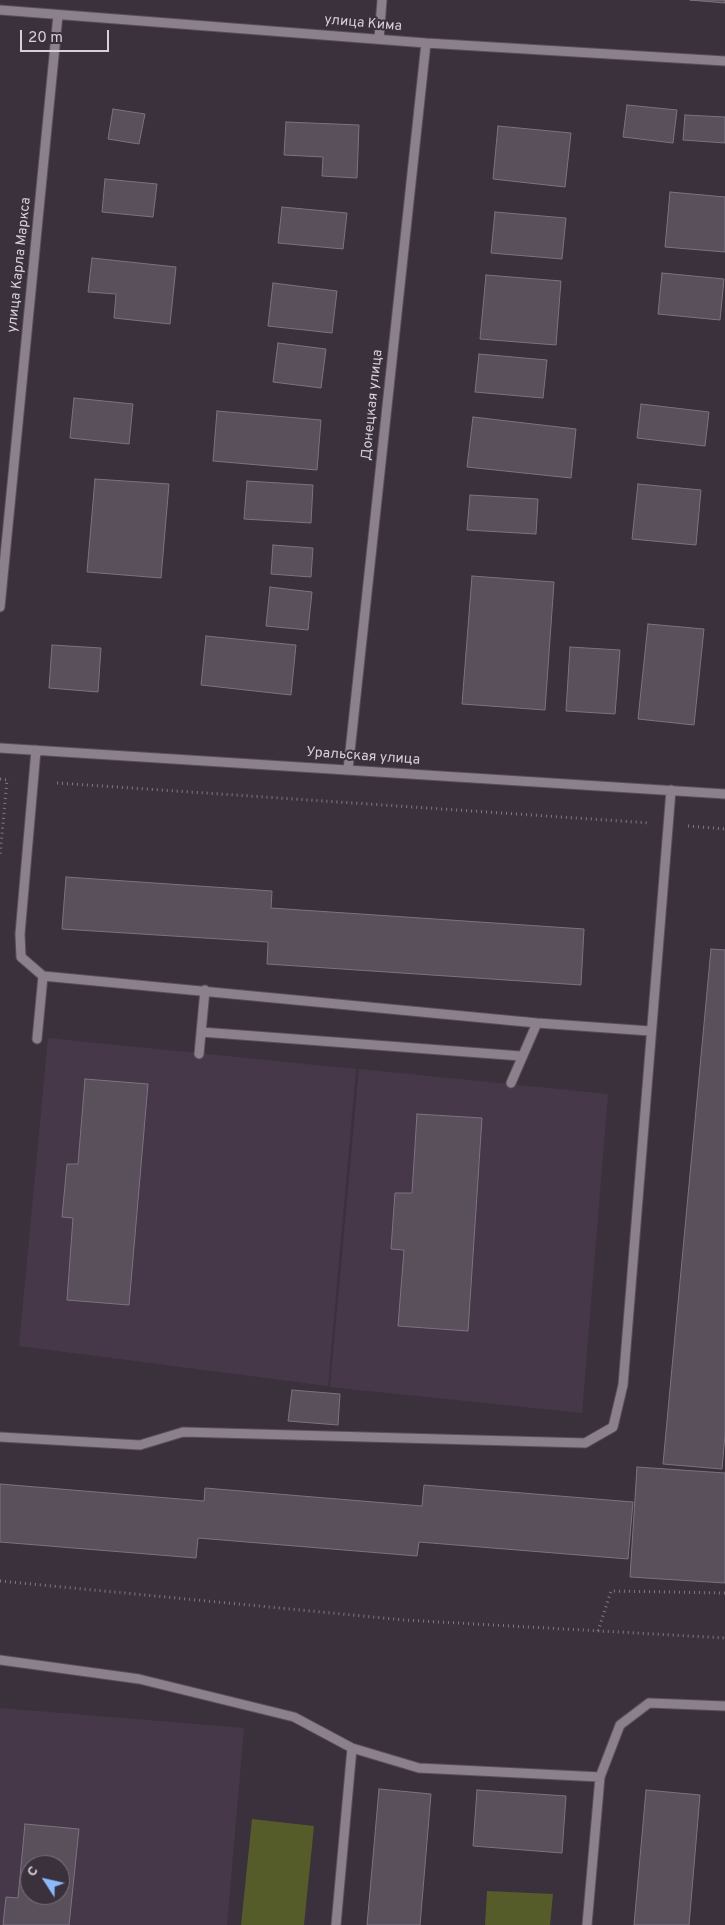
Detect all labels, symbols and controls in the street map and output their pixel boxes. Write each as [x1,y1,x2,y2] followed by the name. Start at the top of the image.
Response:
[323,12,403,36] street label: улица Кима
[22,20,111,52] scale bar
[28,29,63,48] text: 20 m
[5,196,35,334] street label: улица Карла Маркса
[359,349,387,461] street label: Донецкая улица
[305,745,421,769] street label: Уральская улица
[20,1855,70,1905] north arrow
[24,1863,43,1880] text: С

